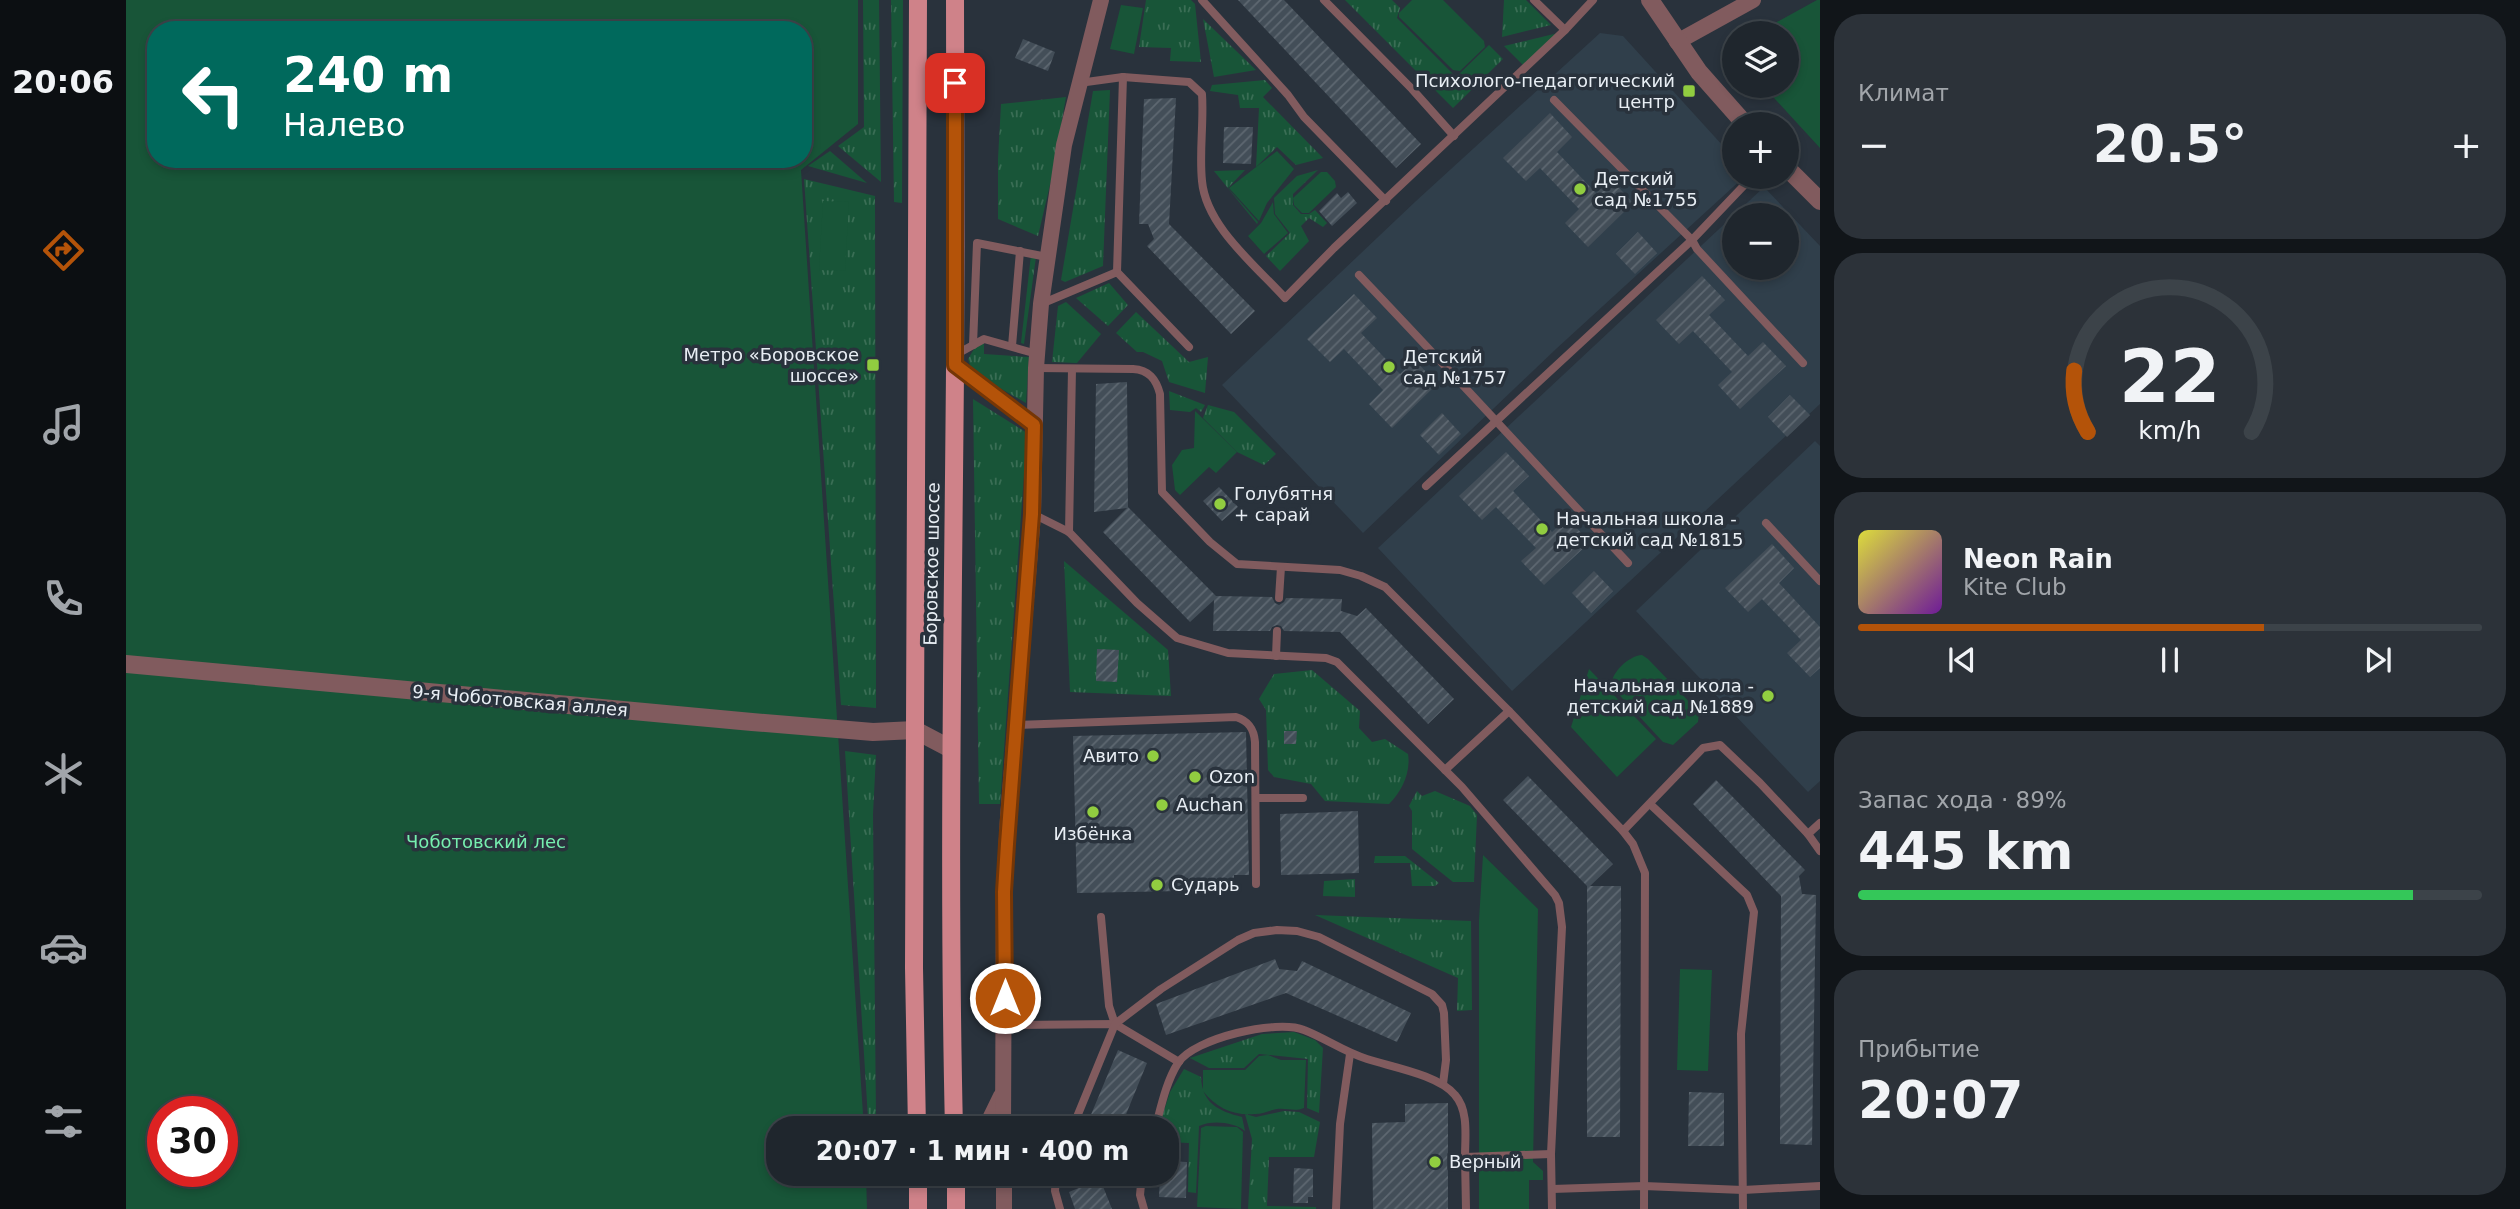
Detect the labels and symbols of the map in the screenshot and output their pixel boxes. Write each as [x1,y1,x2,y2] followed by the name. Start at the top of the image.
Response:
[925,53,985,113] pin
[1415,70,1675,112] place label: Психолого-педагогический центр
[1681,83,1697,99] marker: Психолого-педагогический центр
[1594,168,1698,210] place label: Детский сад №1755
[1572,181,1588,197] marker: Детский сад №1755
[683,344,859,386] place label: Метро «Боровское шоссе»
[1403,346,1507,388] place label: Детский сад №1757
[865,357,881,373] marker: Метро «Боровское шоссе»
[1381,359,1397,375] marker: Детский сад №1757
[920,482,943,646] street label: Боровское шоссе
[1234,483,1333,525] place label: Голубятня + сарай
[1212,496,1228,512] marker: Голубятня + сарай
[1556,508,1744,550] place label: Начальная школа - детский сад №1815
[1534,521,1550,537] marker: Начальная школа - детский сад №1815
[1566,675,1754,717] place label: Начальная школа - детский сад №1889
[411,681,629,720] street label: 9-я Чоботовская аллея
[1760,688,1776,704] marker: Начальная школа - детский сад №1889
[1083,745,1139,766] place label: Авито
[1145,748,1161,764] marker: Авито
[1209,766,1255,787] place label: Ozon
[1187,769,1203,785] marker: Ozon
[1176,794,1243,815] place label: Auchan
[1154,797,1170,813] marker: Auchan
[1085,804,1101,820] marker: Избёнка
[1054,823,1132,844] place label: Избёнка
[406,831,566,852] park label: Чоботовский лес
[1171,874,1240,895] place label: Сударь
[1149,877,1165,893] marker: Сударь
[968,961,1042,1035] position arrow
[147,1096,238,1187] speed limit sign: 30
[1449,1151,1522,1172] place label: Верный
[1427,1154,1443,1170] marker: Верный

